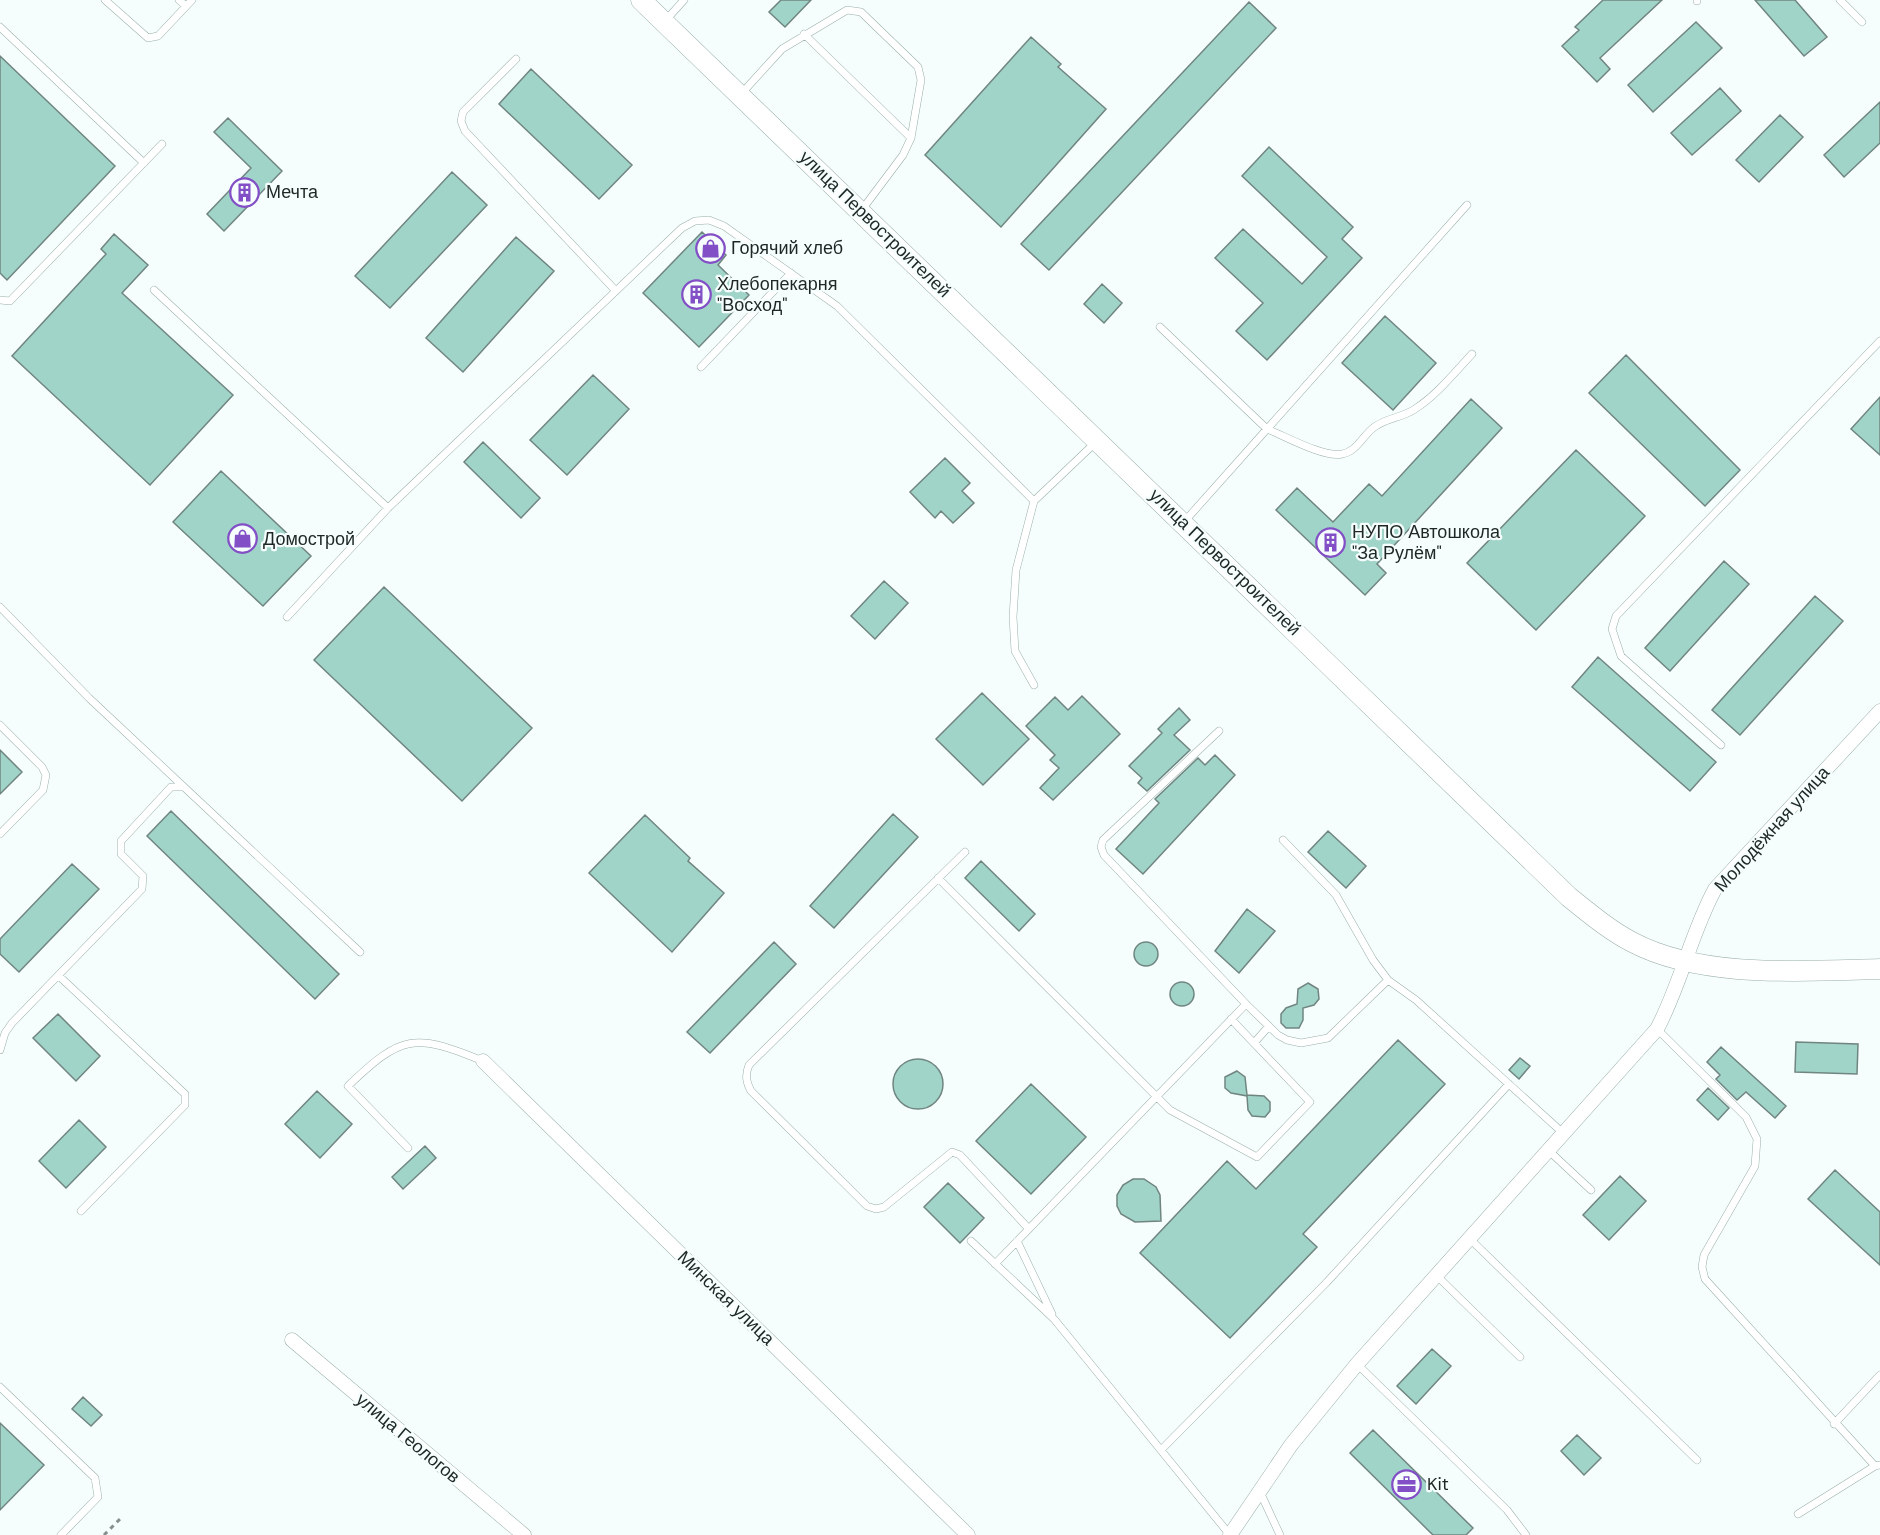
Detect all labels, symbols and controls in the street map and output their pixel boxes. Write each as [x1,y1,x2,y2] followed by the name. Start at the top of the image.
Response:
[794,145,956,303] street label: улица Первостроителей
[229,176,261,208] building icon: Мечта
[266,180,319,204] place label: Мечта
[694,232,726,264] shop icon: Горячий хлеб
[731,236,843,260] place label: Горячий хлеб
[717,272,837,317] place label: Хлебопекарня "Восход"
[680,278,712,310] building icon: Хлебопекарня "Восход"
[1144,483,1306,641] street label: улица Первостроителей
[1352,520,1501,565] place label: НУПО Автошкола "За Рулём"
[226,523,258,555] shop icon: Домострой
[1315,526,1347,558] building icon: НУПО Автошкола "За Рулём"
[263,527,355,551] place label: Домострой
[1709,760,1836,897] street label: Молодёжная улица
[672,1246,780,1351] street label: Минская улица
[351,1387,465,1489] street label: улица Геологов
[1390,1468,1422,1500] office icon: Kit
[1427,1472,1449,1496] place label: Kit

